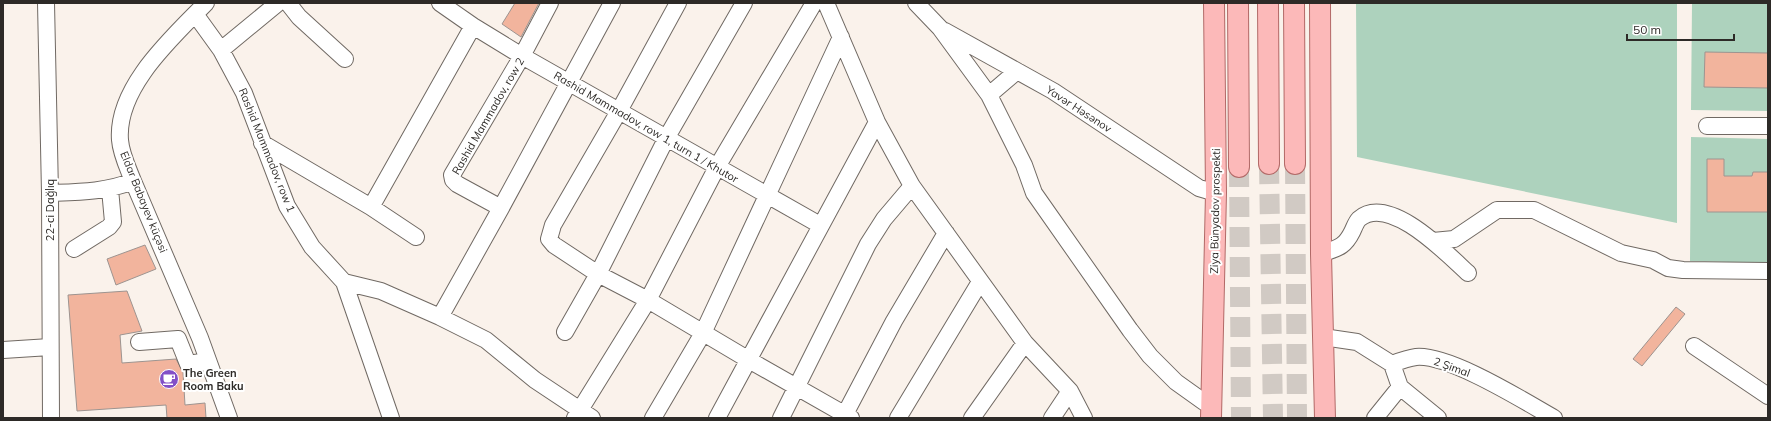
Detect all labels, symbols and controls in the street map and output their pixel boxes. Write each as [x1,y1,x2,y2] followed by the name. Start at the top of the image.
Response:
[1627,16,1734,42] scale bar
[1633,22,1661,37] text: 50 m
[449,55,527,177] street label: Rashid Mammadov, row 2
[551,68,741,186] street label: Rashid Mammadov, row 1, turn 1 / Khutor
[1043,82,1115,135] street label: Yavər Həsənov
[236,86,298,214] street label: Rashid Mammadov, row 1
[1207,148,1223,274] street label: Ziya Bünyadov prospekti
[117,149,171,255] street label: Eldar Babayev küçəsi
[43,179,57,241] street label: 22-ci Dağlıq
[1432,354,1472,380] street label: 2 Şimal
[183,366,244,393] place label: The Green Room Baku
[158,368,180,390] cafe icon: The Green Room Baku

